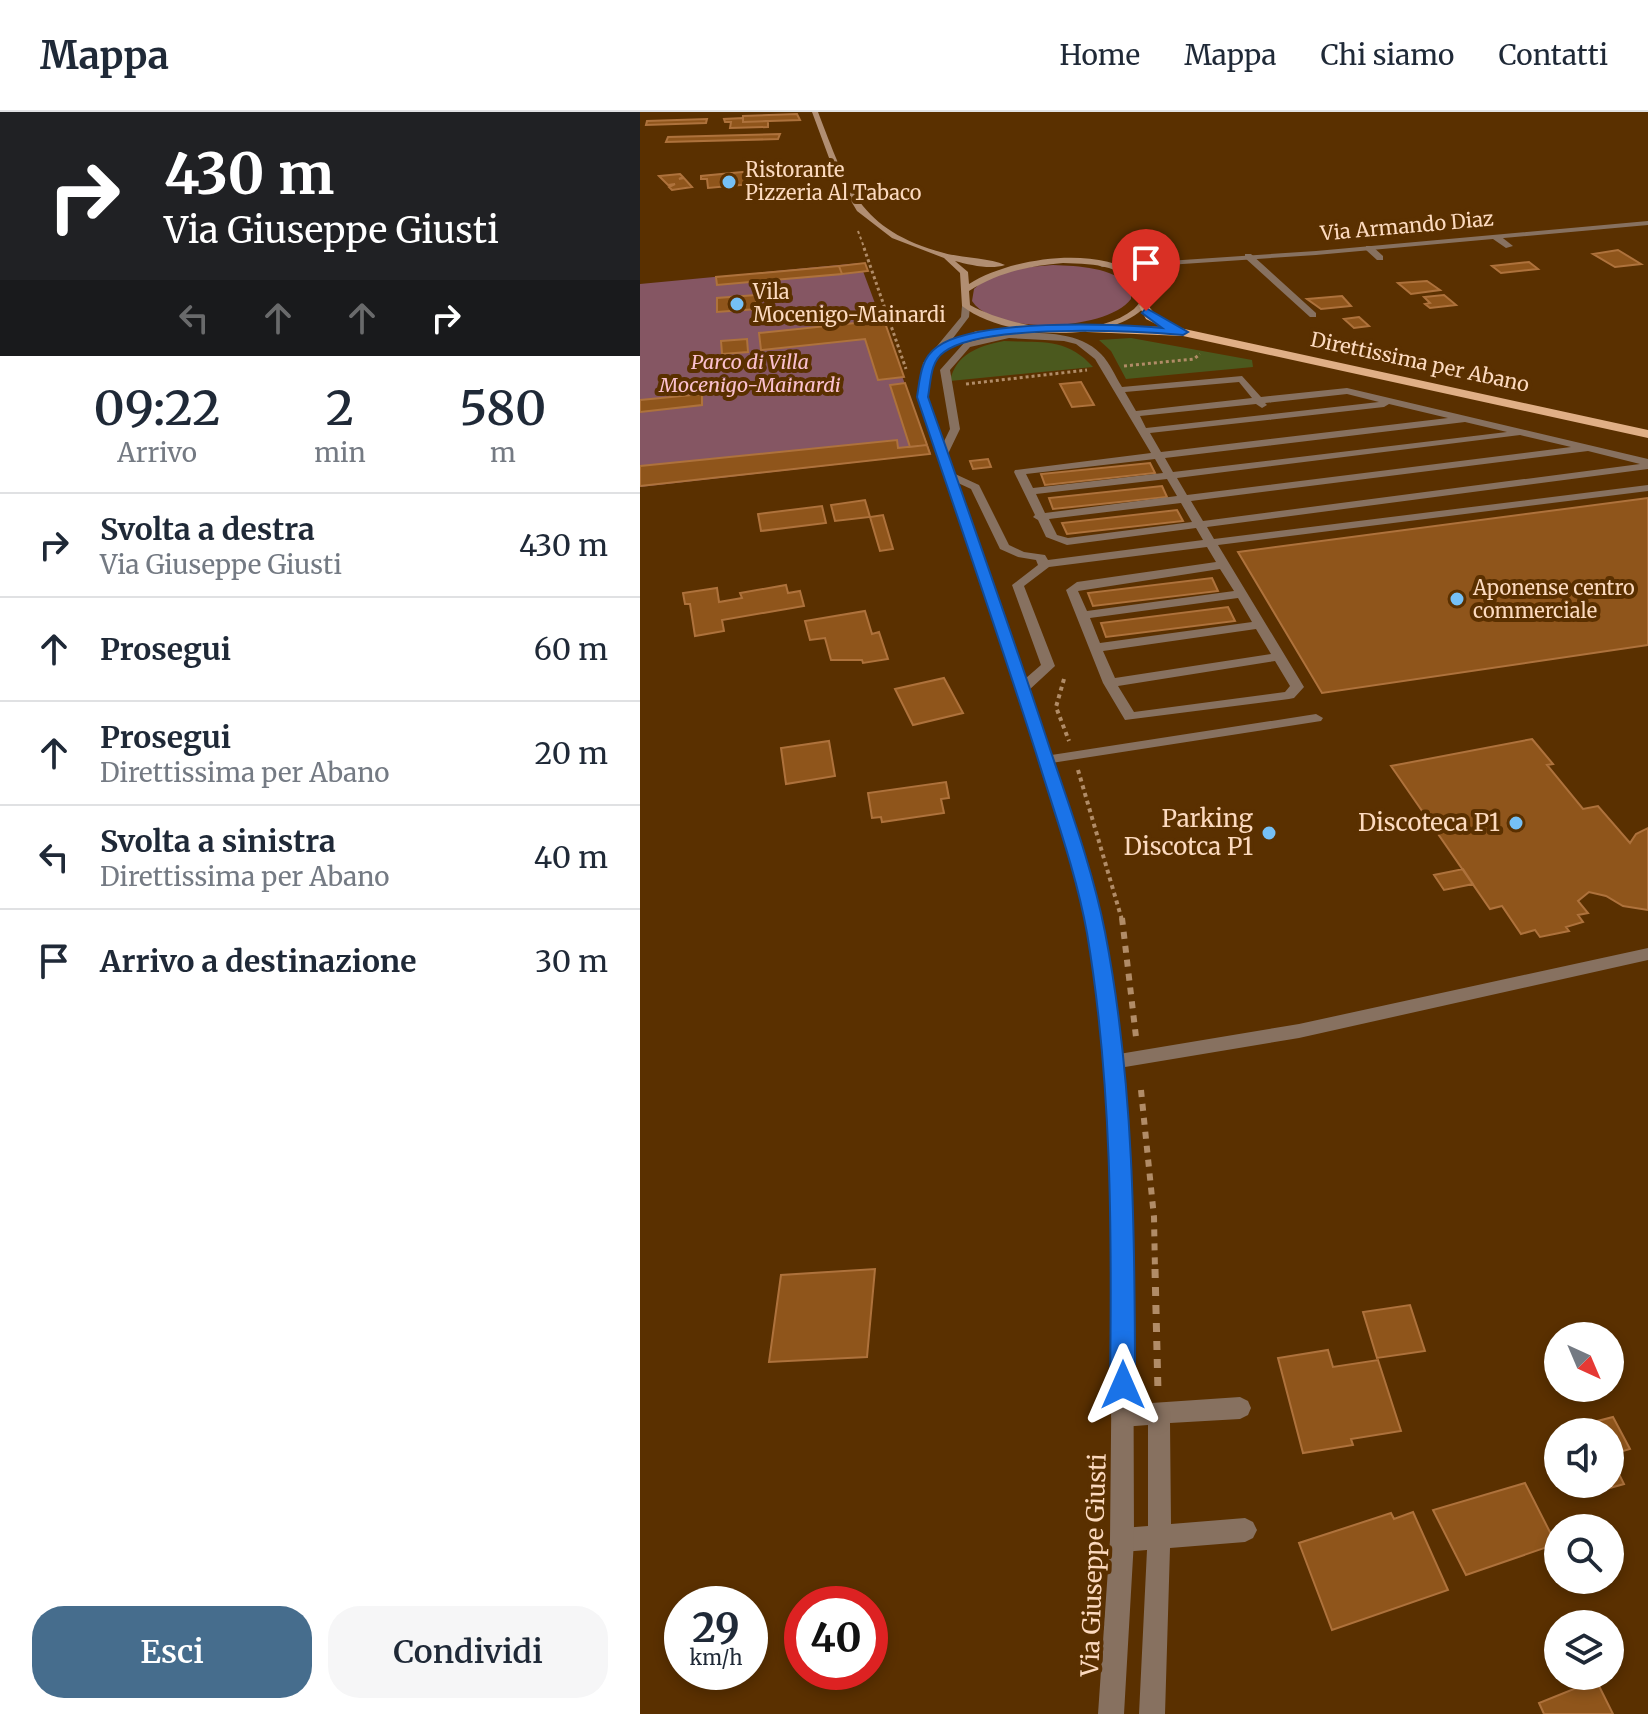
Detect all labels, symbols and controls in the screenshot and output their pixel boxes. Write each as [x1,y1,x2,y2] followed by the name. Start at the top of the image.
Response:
[40,32,169,79] text: Mappa
[1059,37,1140,73] text: Home
[1184,37,1276,73] text: Mappa
[1320,37,1454,73] text: Chi siamo
[1498,37,1608,73] text: Contatti
[164,139,334,209] text: 430 m
[32,144,136,248] icon: right
[745,157,922,205] place label: Ristorante Pizzeria Al Tabaco
[720,173,738,191] marker: Ristorante Pizzeria Al Tabaco
[1318,205,1495,246] street label: Via Armando Diaz
[164,208,499,253] text: Via Giuseppe Giusti
[1112,229,1180,311] pin
[1124,241,1168,285] icon: arrive
[752,279,946,327] place label: Vila Mocenigo-Mainardi
[728,295,746,313] marker: Vila Mocenigo-Mainardi
[172,296,216,340] icon: left
[256,296,300,340] icon: ahead
[340,296,384,340] icon: ahead
[424,296,468,340] icon: right
[1309,326,1532,397] street label: Direttissima per Abano
[658,349,841,397] park label: Parco di Villa Mocenigo-Mainardi
[94,378,221,438] text: 09:22
[326,378,354,438] text: 2
[459,378,546,438] text: 580
[117,436,197,469] text: Arrivo
[314,436,366,469] text: min
[490,436,516,469] text: m
[100,510,315,548] text: Svolta a destra
[32,523,76,567] icon: right
[519,526,608,564] text: 430 m
[100,548,342,581] text: Via Giuseppe Giusti
[1472,575,1635,623] place label: Aponense centro commerciale
[1448,590,1466,608] marker: Aponense centro commerciale
[32,627,76,671] icon: ahead
[100,630,231,668] text: Prosegui
[534,630,608,668] text: 60 m
[100,718,231,756] text: Prosegui
[32,731,76,775] icon: ahead
[535,734,608,772] text: 20 m
[100,756,390,789] text: Direttissima per Abano
[1124,803,1253,862] place label: Parking Discotca P1
[1358,807,1500,838] place label: Discoteca P1
[1507,814,1525,832] marker: Discoteca P1
[100,822,336,860] text: Svolta a sinistra
[1260,824,1278,842] marker: Parking Discotca P1
[32,835,76,879] icon: left
[534,838,608,876] text: 40 m
[100,860,390,893] text: Direttissima per Abano
[32,939,76,983] icon: arrive
[100,942,417,980] text: Arrivo a destinazione
[535,942,608,980] text: 30 m
[1544,1322,1624,1402] north arrow
[1544,1322,1624,1690] map controls
[1081,1343,1165,1427] position arrow
[1544,1418,1624,1498] button: sound
[1074,1453,1113,1678] street label: Via Giuseppe Giusti
[1544,1514,1624,1594] button: search
[784,1586,888,1690] speed limit sign: 40
[692,1603,740,1653] text: 29
[32,1606,312,1698] button: Esci
[328,1606,608,1698] button: Condividi
[1544,1610,1624,1690] button: layers
[690,1645,742,1670] text: km/h

